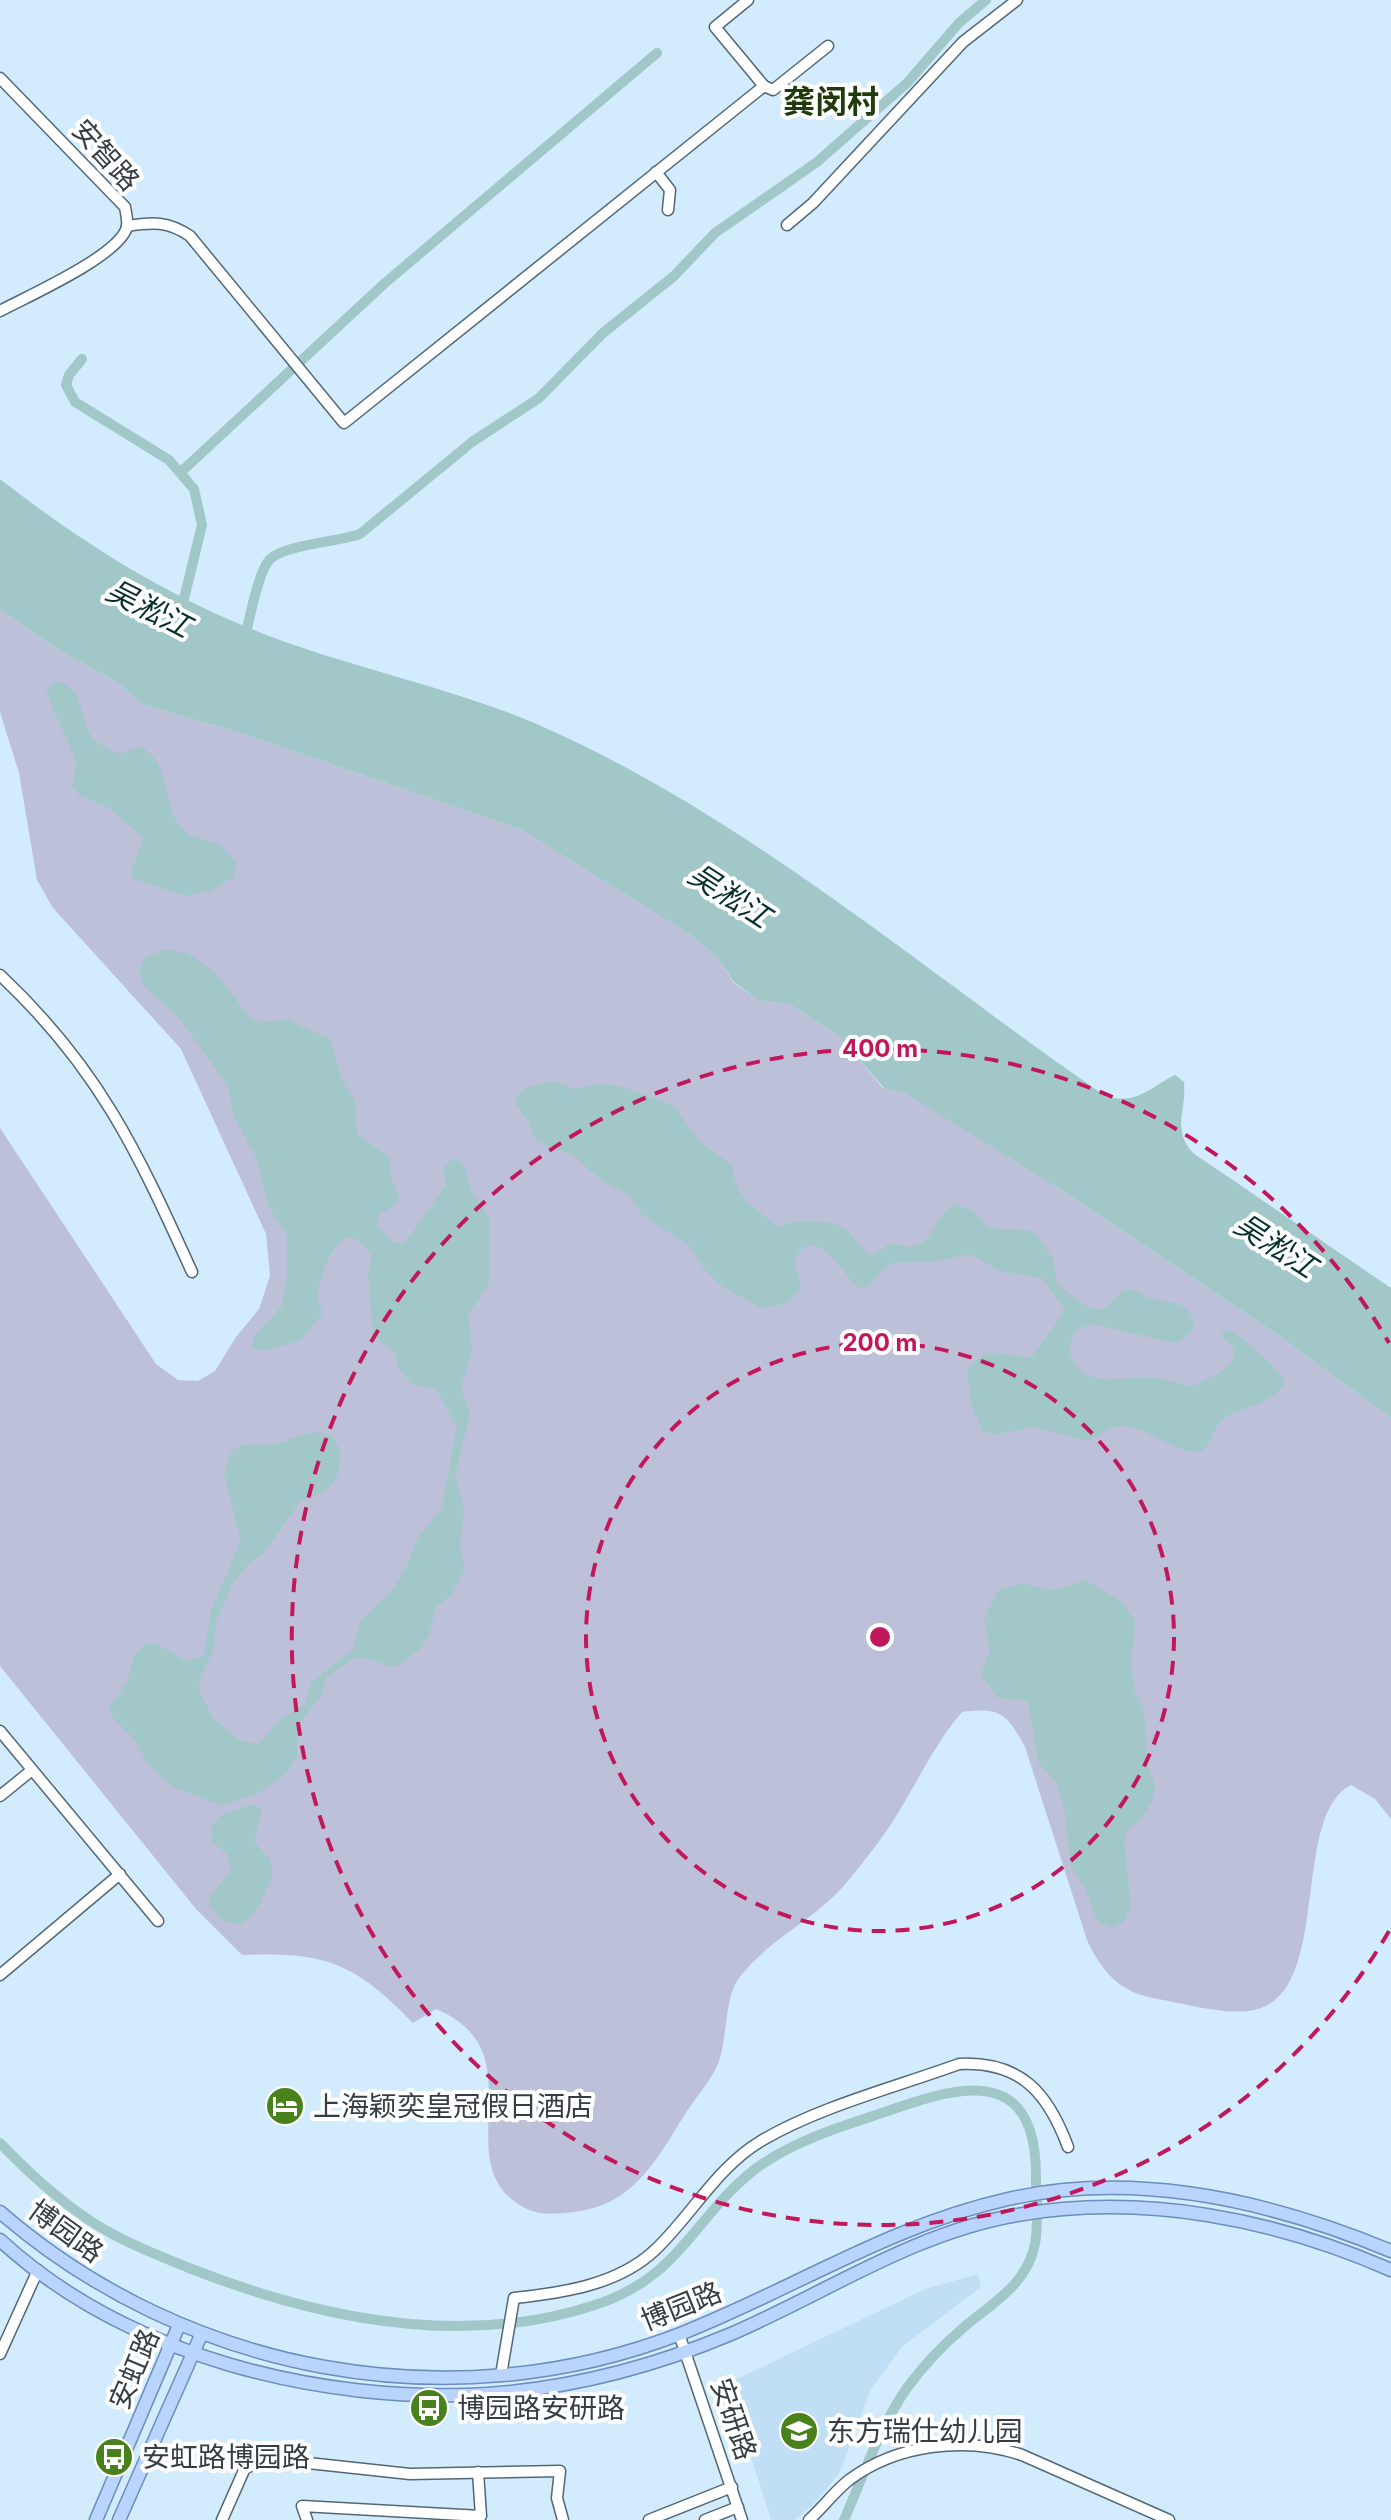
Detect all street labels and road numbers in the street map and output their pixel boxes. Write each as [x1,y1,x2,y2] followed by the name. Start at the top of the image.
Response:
[65,112,147,198] street label: 安智路
[22,2193,110,2269] street label: 博园路
[636,2275,726,2337] street label: 博园路
[102,2324,166,2414] street label: 安虹路
[704,2374,764,2464] street label: 安研路

